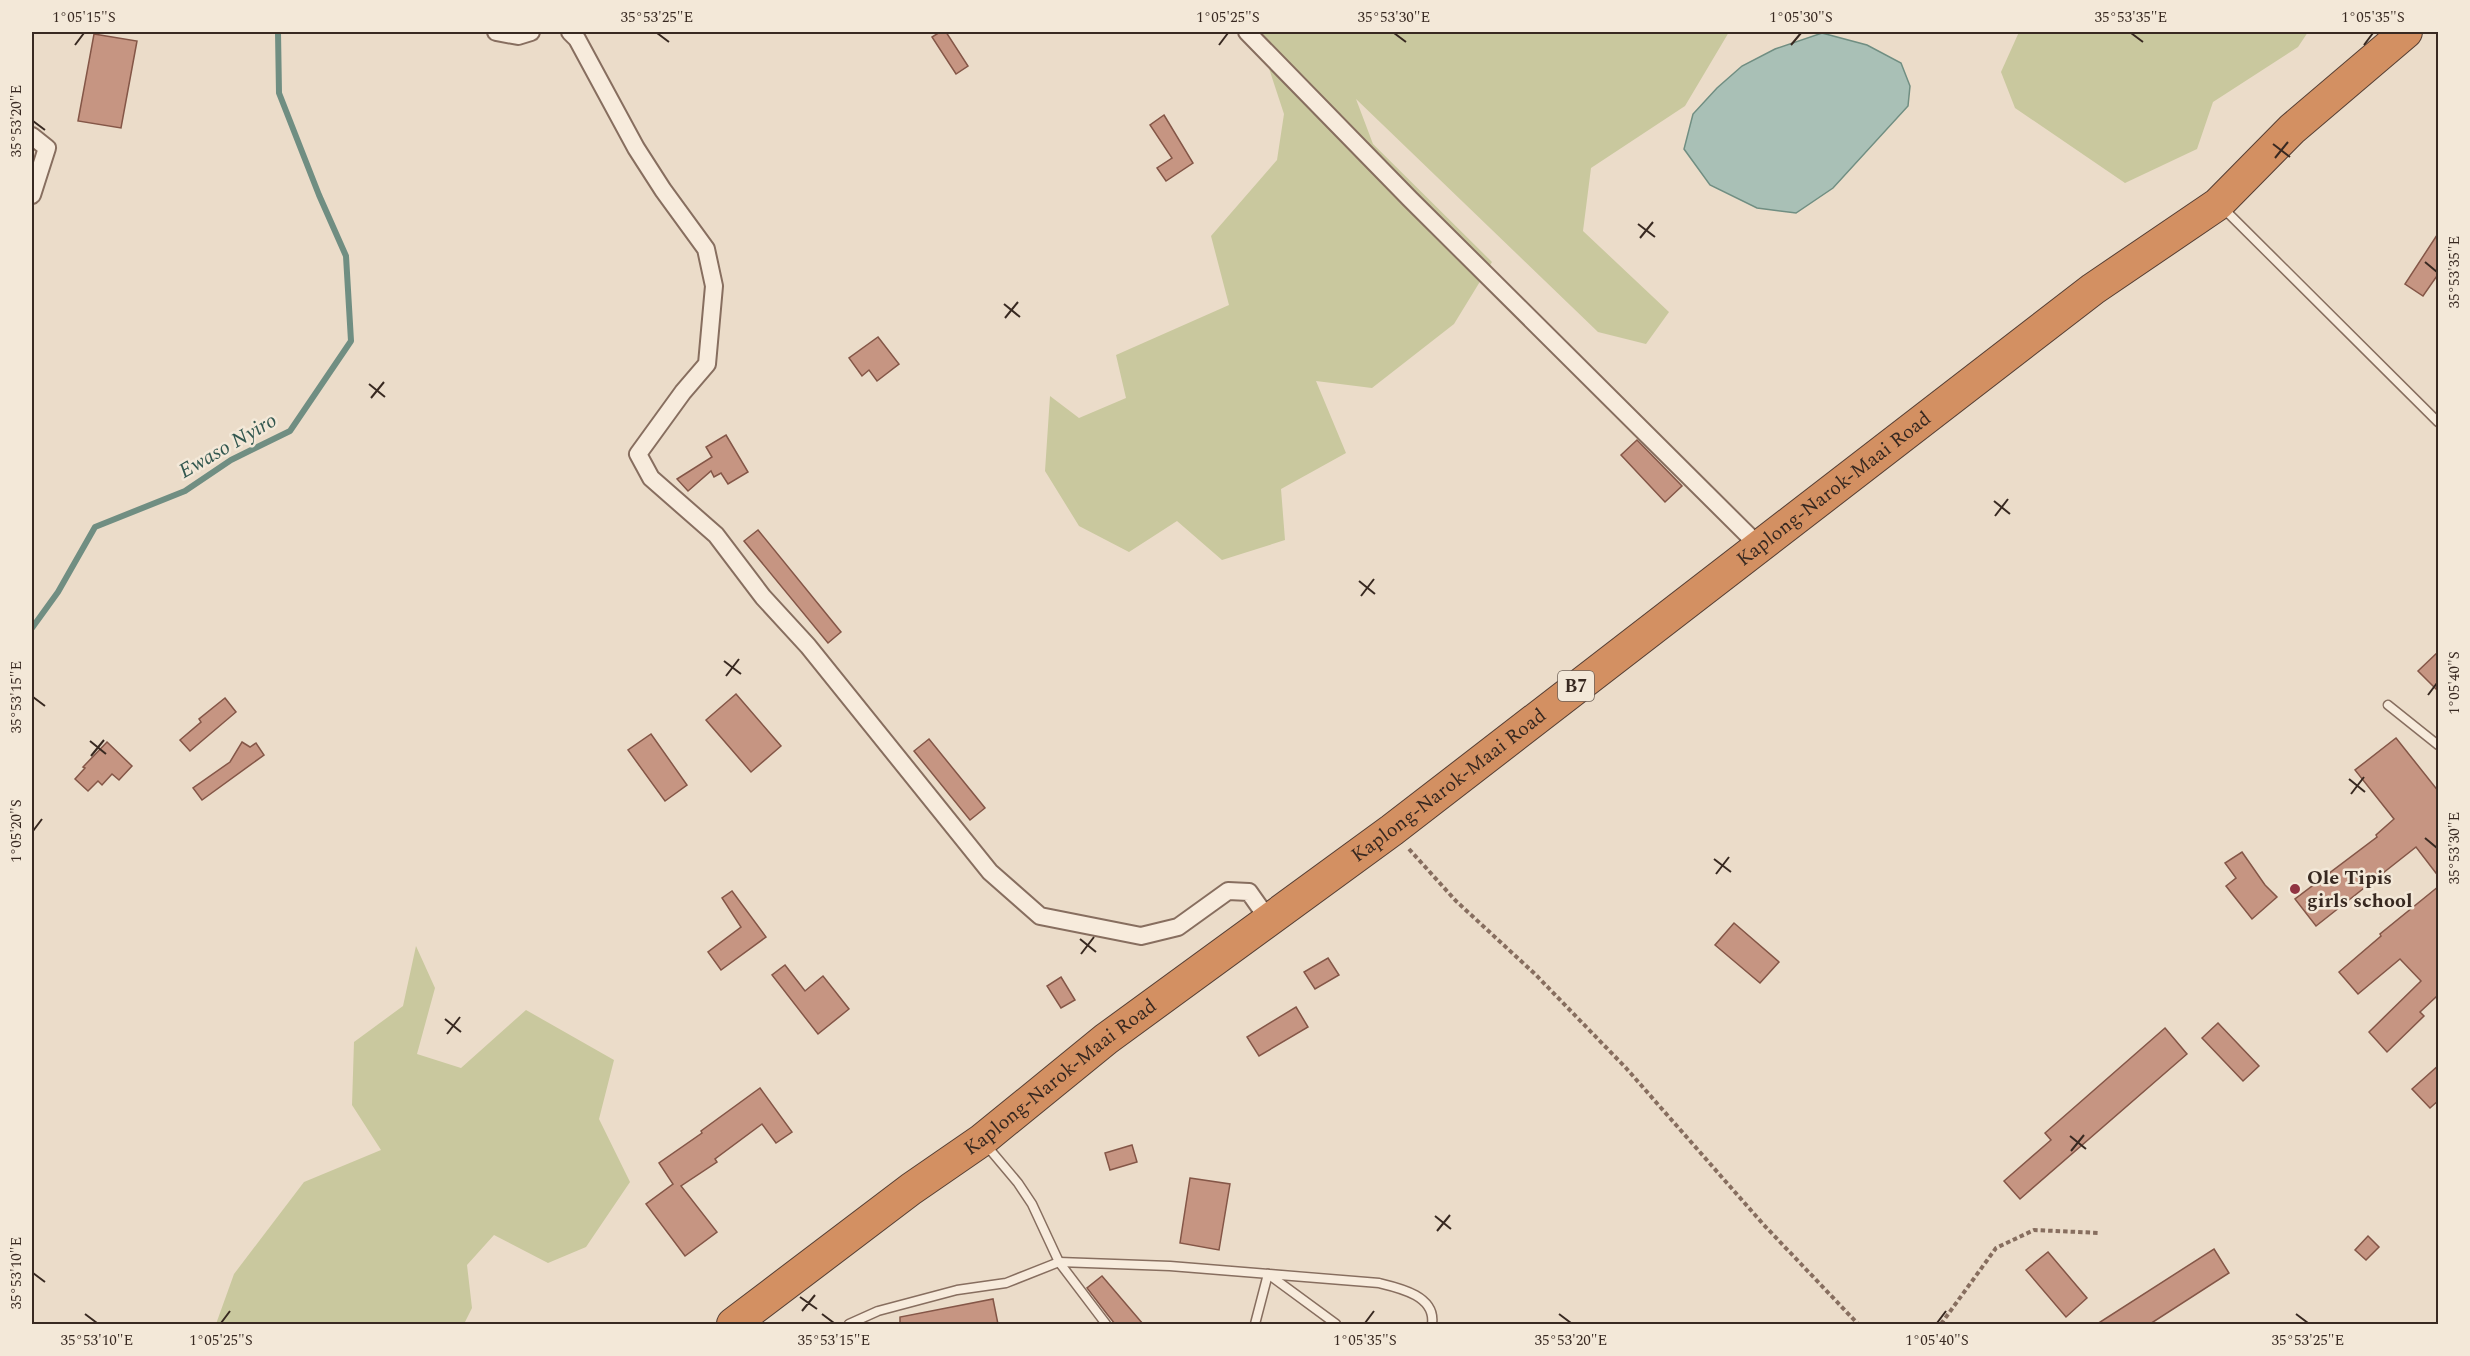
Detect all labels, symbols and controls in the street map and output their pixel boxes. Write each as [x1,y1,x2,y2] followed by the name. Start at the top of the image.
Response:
[52,6,116,29] text: 1°05'15"S
[621,6,693,29] text: 35°53'25"E
[1196,6,1260,29] text: 1°05'25"S
[1358,6,1430,29] text: 35°53'30"E
[1769,6,1833,29] text: 1°05'30"S
[2095,6,2167,29] text: 35°53'35"E
[2341,6,2405,29] text: 1°05'35"S
[5,85,28,157] text: 35°53'20"E
[2443,236,2466,308] text: 35°53'35"E
[1730,404,1938,574] street label: Kaplong-Narok-Maai Road
[173,405,283,487] water label: Ewaso Nyiro
[2443,651,2466,715] text: 1°05'40"S
[5,661,28,733] text: 35°53'15"E
[1558,671,1594,701] road number: B7
[1345,701,1553,870] street label: Kaplong-Narok-Maai Road
[5,799,28,863] text: 1°05'20"S
[2443,812,2466,884] text: 35°53'30"E
[2307,863,2413,916] place label: Ole Tipis girls school
[2288,882,2302,896] marker: Ole Tipis girls school
[958,992,1163,1163] street label: Kaplong-Narok-Maai Road
[5,1237,28,1309] text: 35°53'10"E
[61,1329,133,1352] text: 35°53'10"E
[189,1329,253,1352] text: 1°05'25"S
[798,1329,870,1352] text: 35°53'15"E
[1333,1329,1397,1352] text: 1°05'35"S
[1535,1329,1607,1352] text: 35°53'20"E
[1905,1329,1969,1352] text: 1°05'40"S
[2272,1329,2344,1352] text: 35°53'25"E

